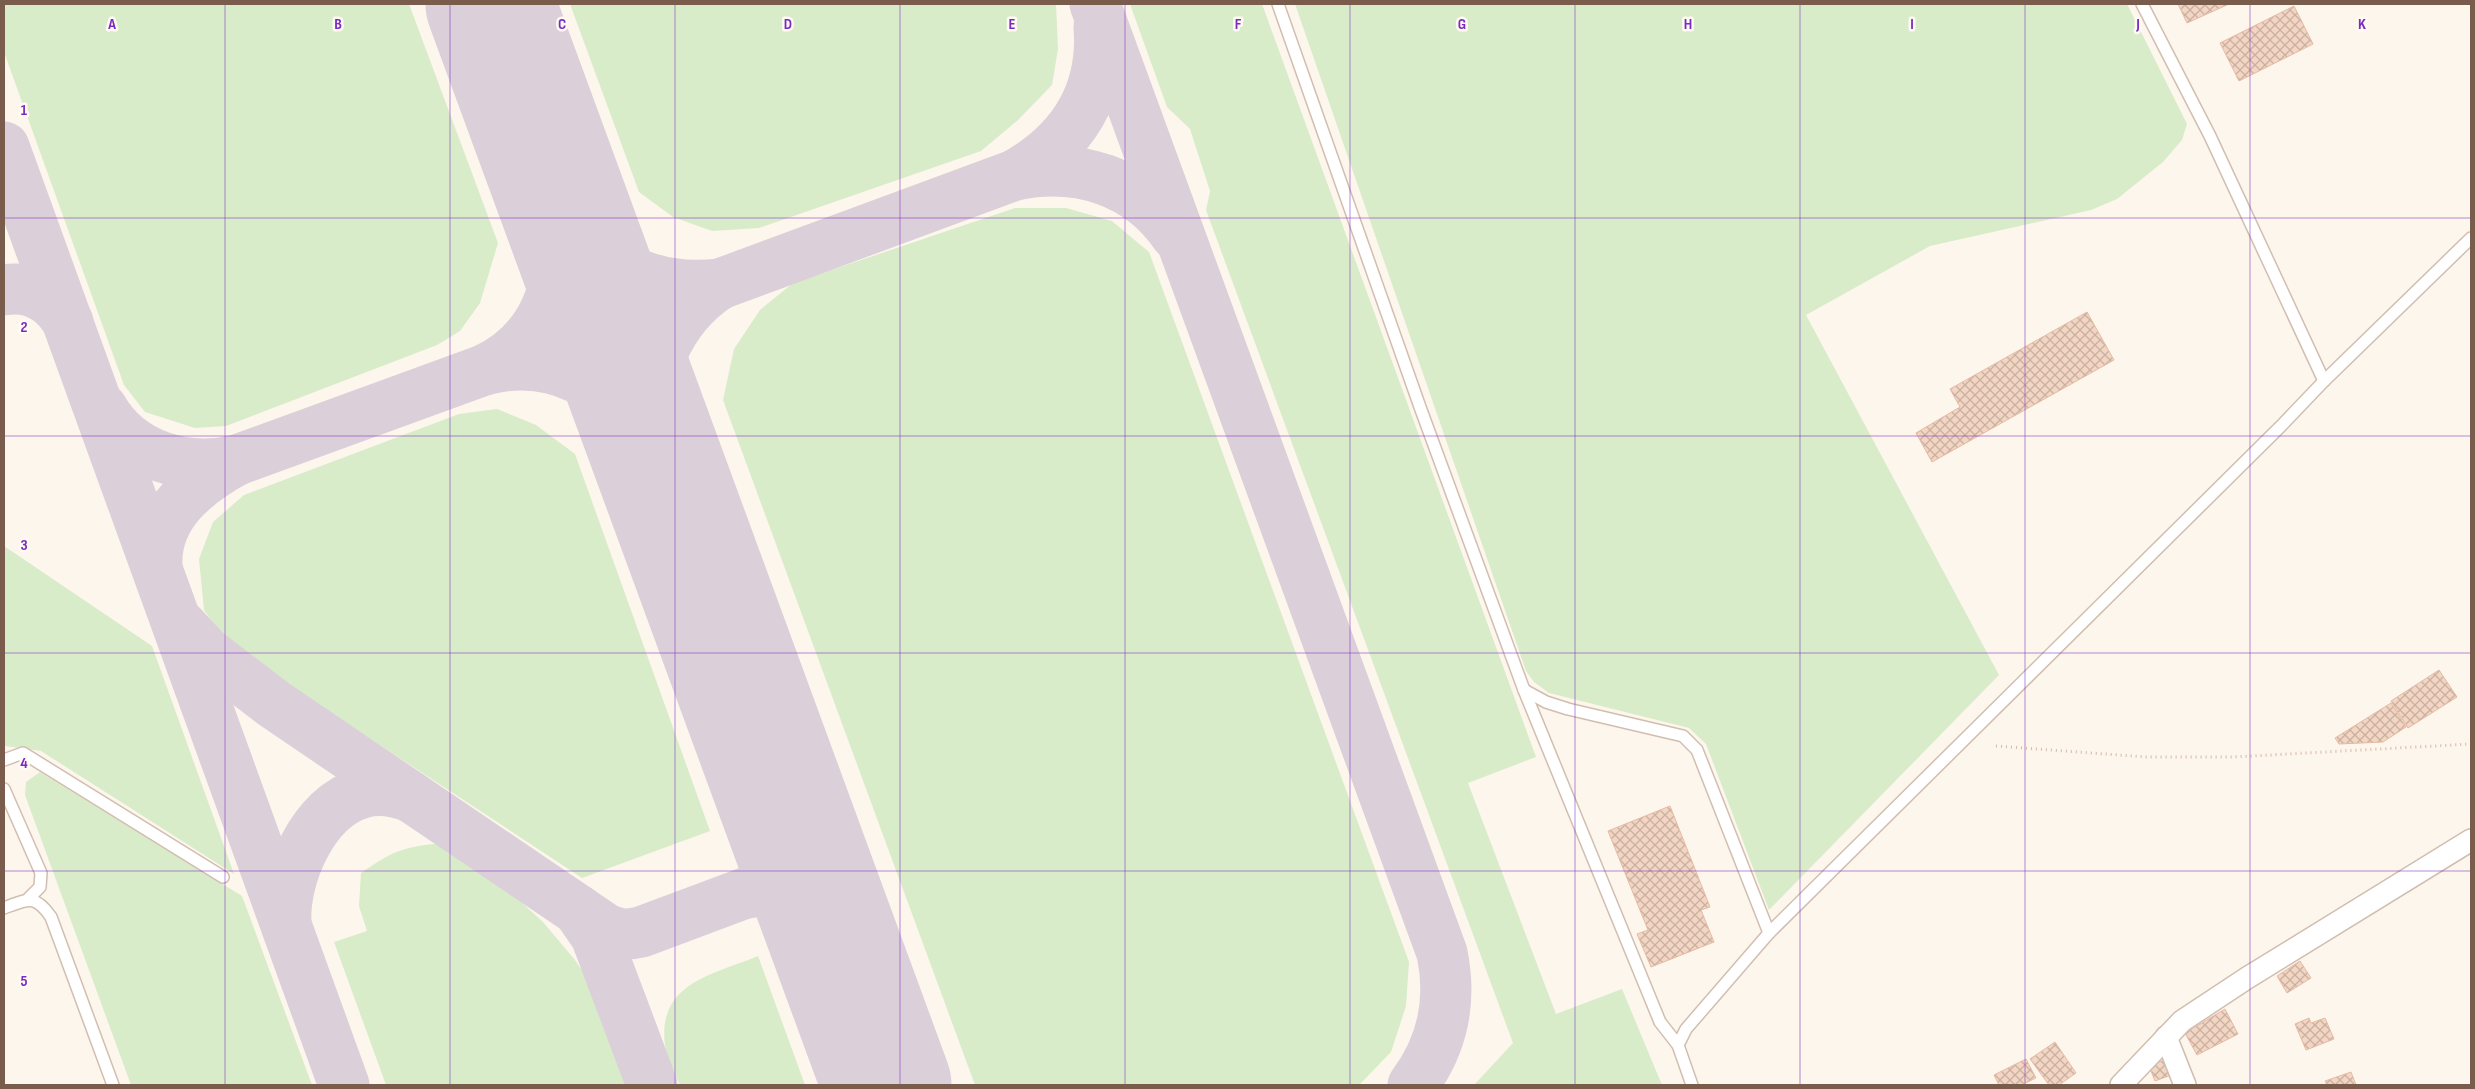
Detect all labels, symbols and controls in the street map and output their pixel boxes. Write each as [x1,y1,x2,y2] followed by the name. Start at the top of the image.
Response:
[107,15,116,34] text: A
[334,15,342,34] text: B
[558,15,566,34] text: C
[784,15,792,34] text: D
[1009,15,1016,34] text: E
[1235,15,1242,34] text: F
[1458,15,1466,34] text: G
[1684,15,1692,34] text: H
[1910,15,1914,34] text: I
[2135,15,2140,34] text: J
[2358,15,2366,34] text: K
[21,101,28,120] text: 1
[20,318,28,337] text: 2
[20,536,28,555] text: 3
[20,754,28,773] text: 4
[20,972,28,991] text: 5

